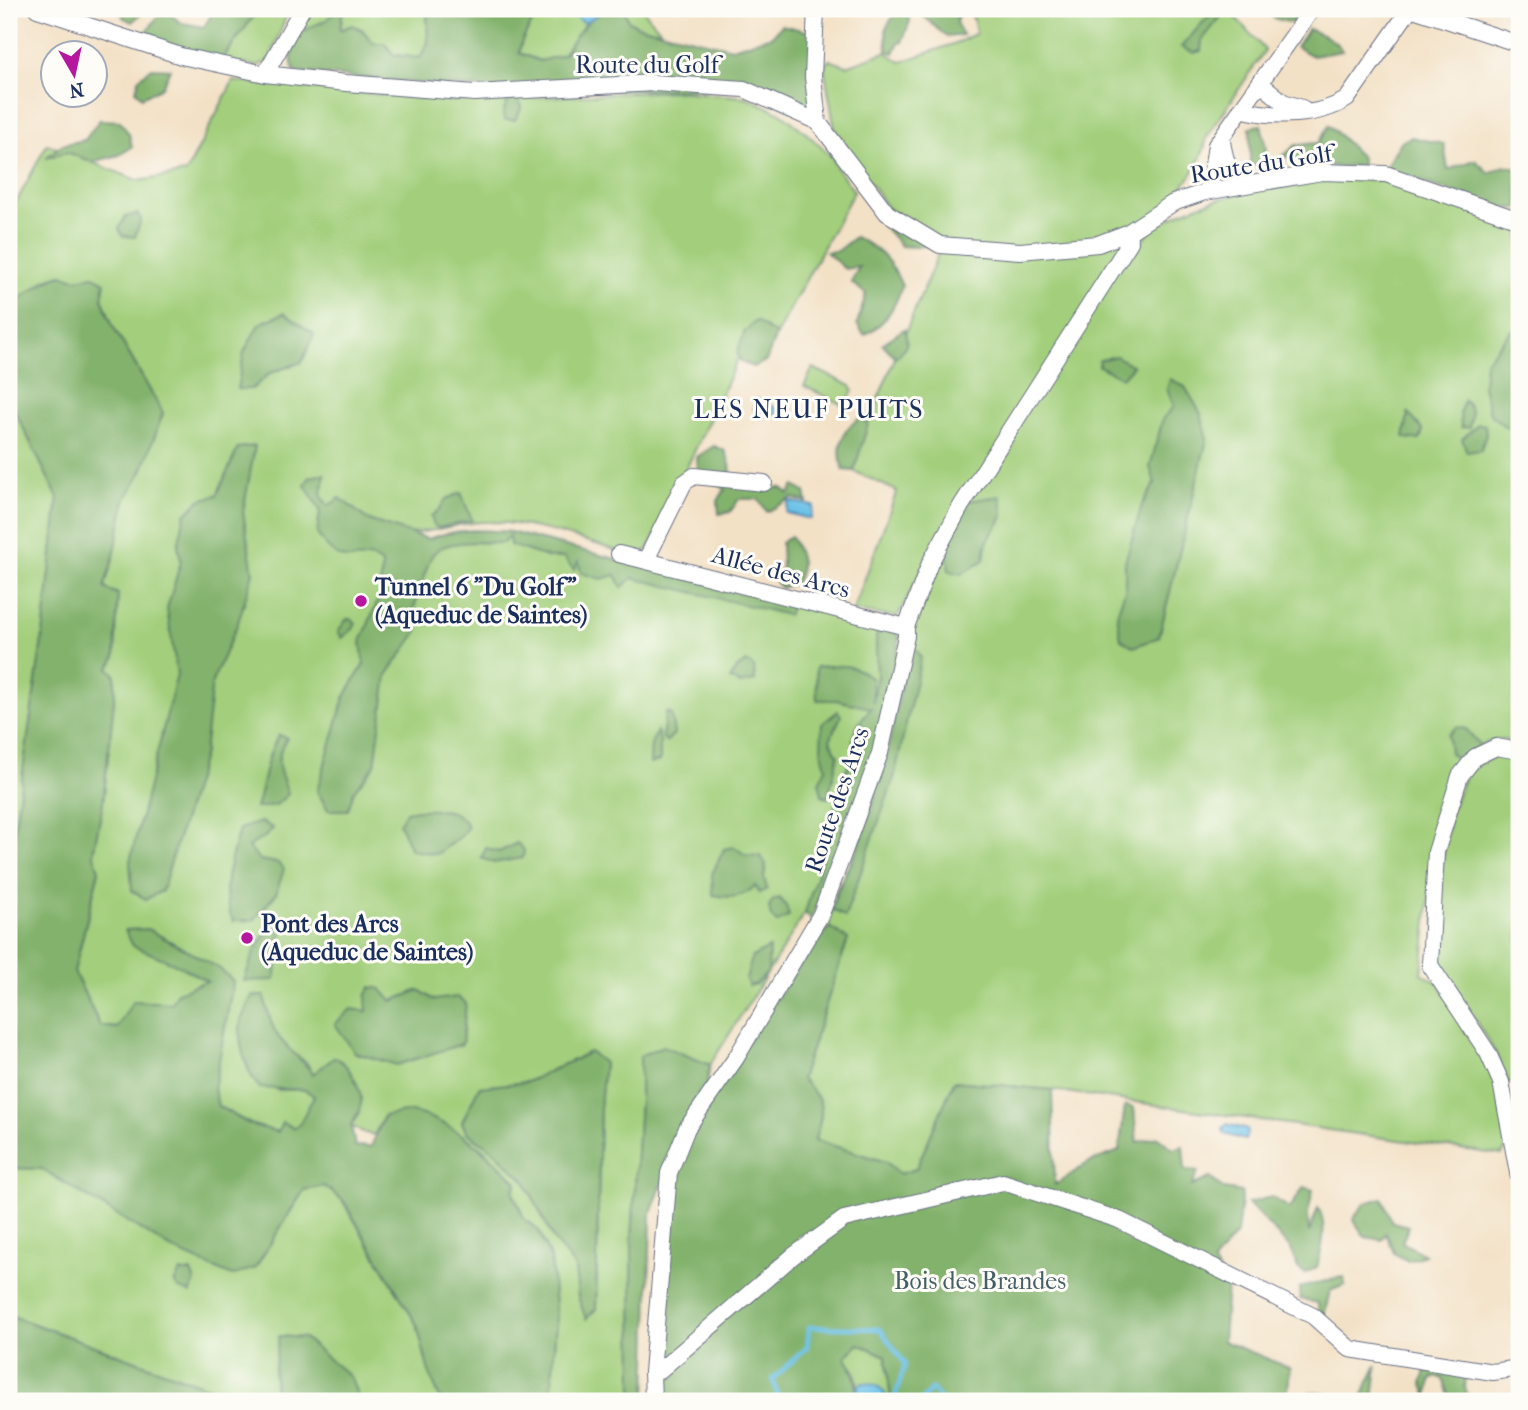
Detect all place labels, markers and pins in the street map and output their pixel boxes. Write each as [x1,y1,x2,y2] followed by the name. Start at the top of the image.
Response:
[374,573,588,629] place label: Tunnel 6 "Du Golf" (Aqueduc de Saintes)
[353,593,369,609] marker: Tunnel 6 "Du Golf" (Aqueduc de Saintes)
[261,910,474,966] place label: Pont des Arcs (Aqueduc de Saintes)
[239,930,255,946] marker: Pont des Arcs (Aqueduc de Saintes)

